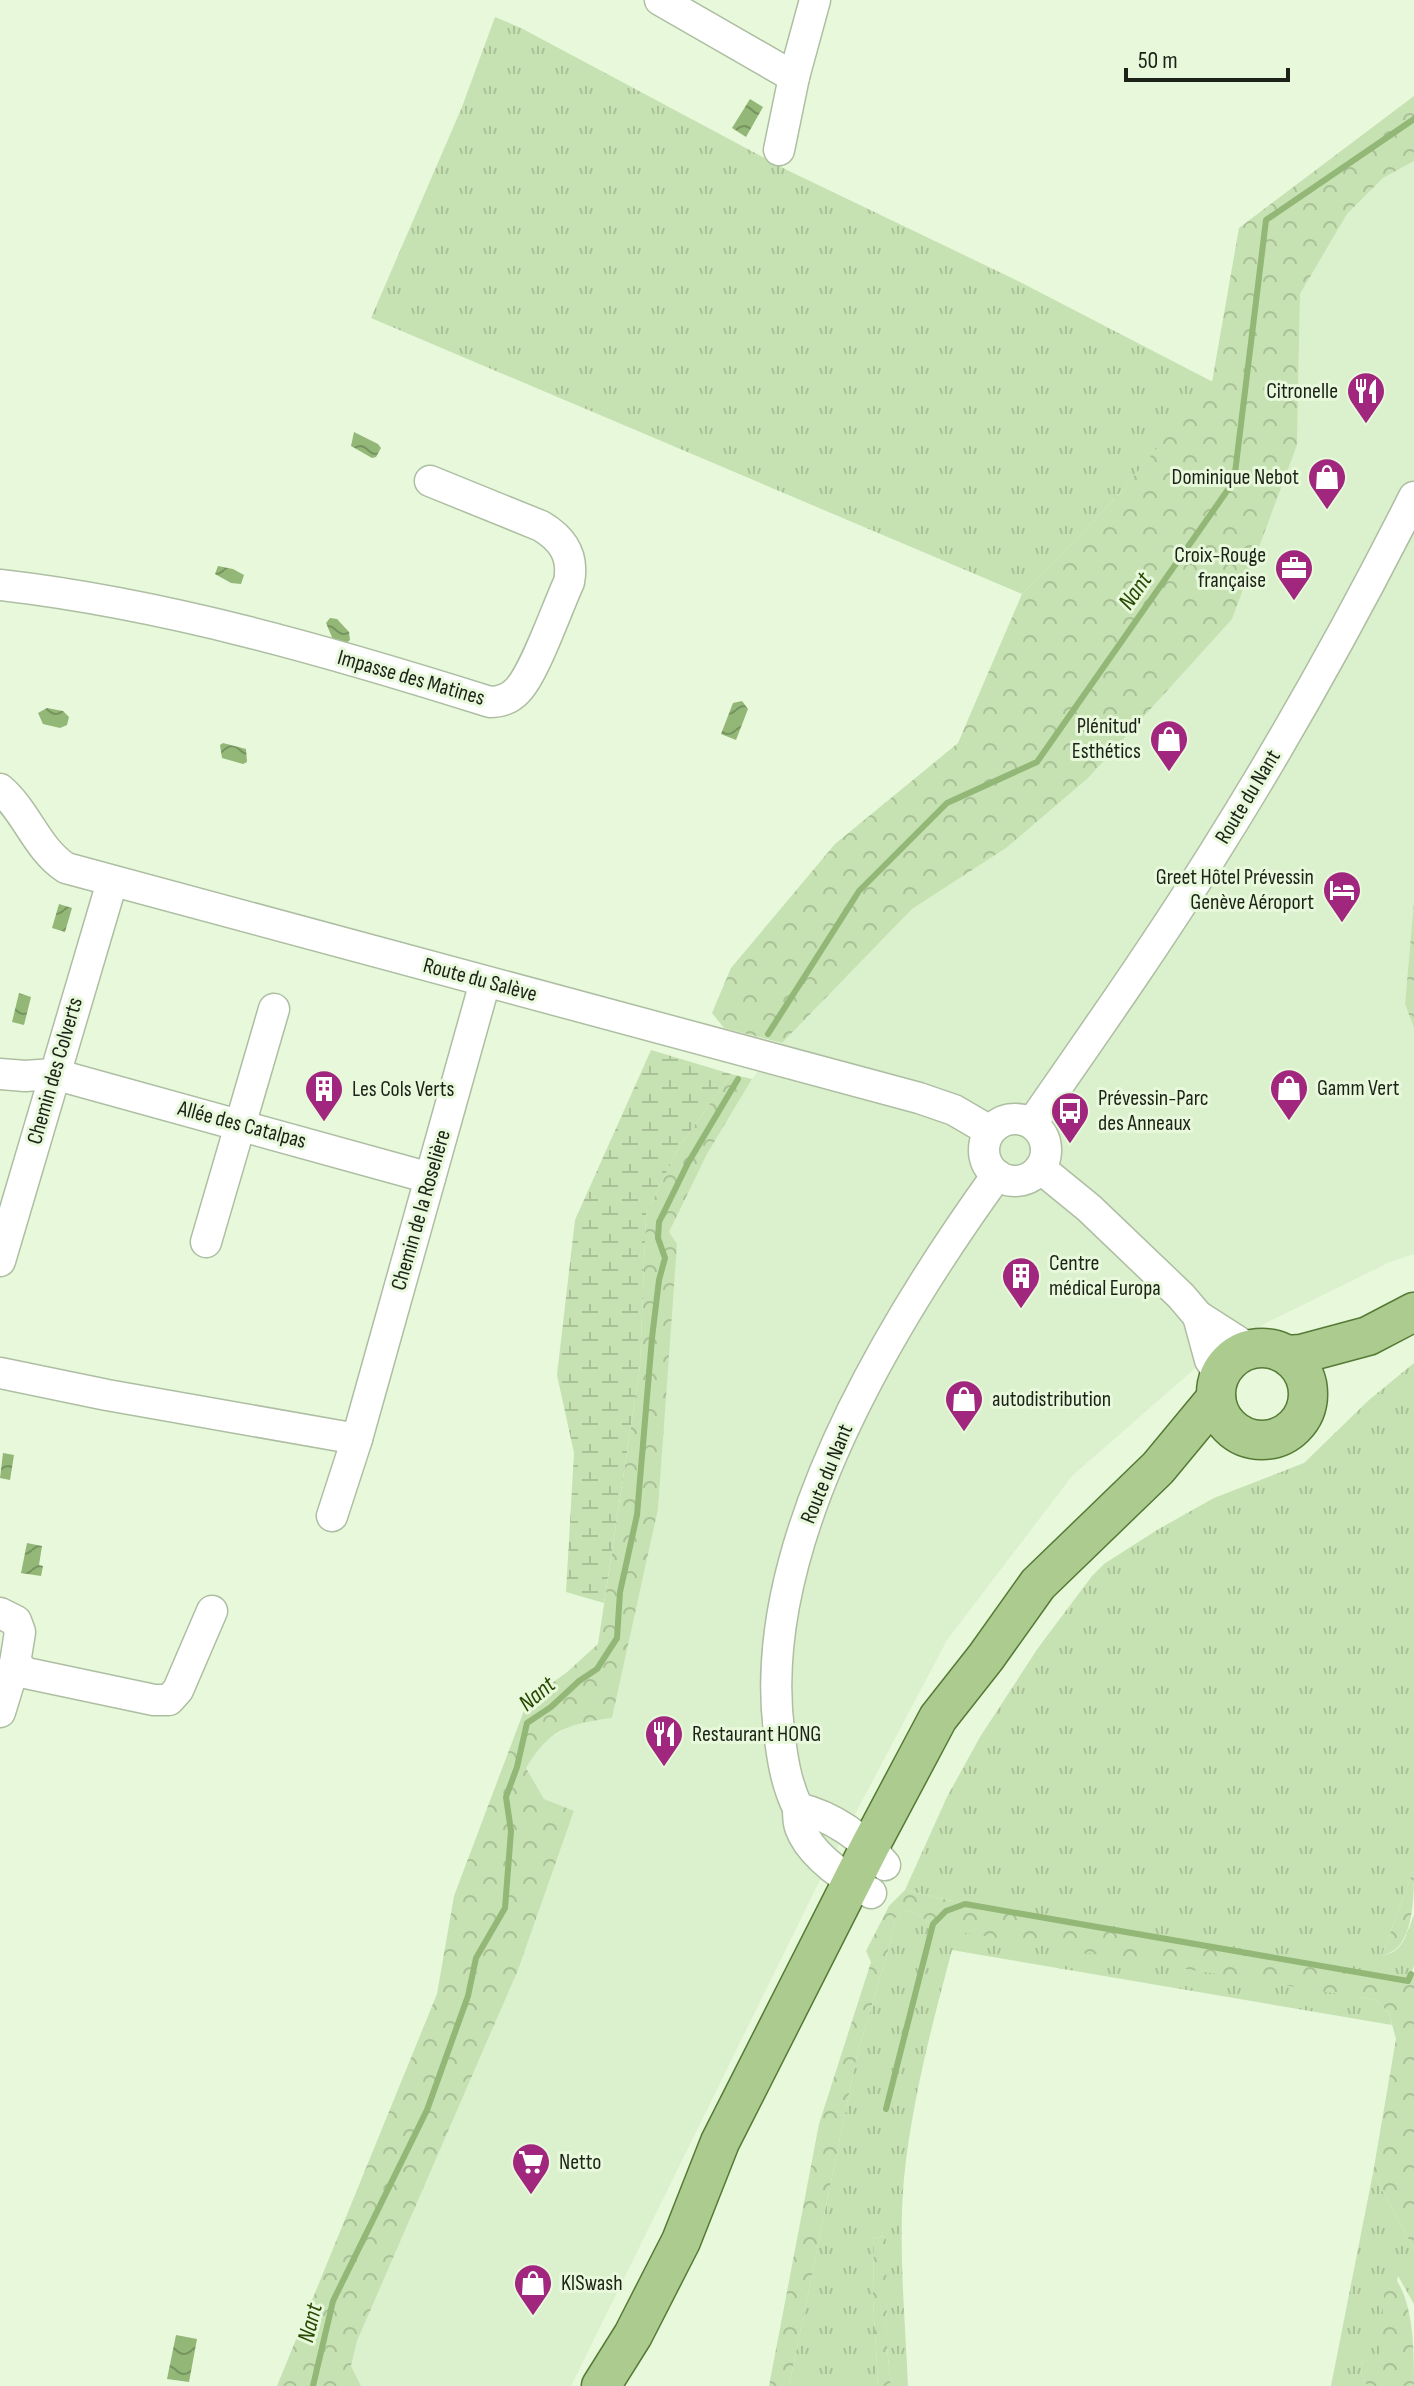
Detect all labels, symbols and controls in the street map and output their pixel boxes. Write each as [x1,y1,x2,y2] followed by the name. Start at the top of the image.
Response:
[1126,32,1288,82] scale bar
[1138,46,1178,75] text: 50 m
[1345,370,1387,425] restaurant icon: Citronelle
[1266,378,1338,405] place label: Citronelle
[1306,456,1348,511] shop icon: Dominique Nebot
[1172,464,1299,491] place label: Dominique Nebot
[1174,542,1266,594] place label: Croix-Rouge française
[1273,547,1315,602] office icon: Croix-Rouge française
[1112,566,1159,615] water label: Nant
[334,644,488,712] street label: Impasse des Matines
[1072,713,1141,765] place label: Plénitud' Esthétics
[1148,718,1190,773] shop icon: Plénitud' Esthétics
[1209,745,1287,849] street label: Route du Nant
[1156,864,1314,916] place label: Greet Hôtel Prévessin Genève Aéroport
[1321,869,1363,924] hotel icon: Greet Hôtel Prévessin Genève Aéroport
[420,952,540,1008] street label: Route du Salève
[21,994,89,1147] street label: Chemin des Colverts
[1268,1067,1310,1122] shop icon: Gamm Vert
[303,1068,345,1123] building icon: Les Cols Verts
[1317,1075,1400,1102] place label: Gamm Vert
[352,1076,454,1103] place label: Les Cols Verts
[1098,1085,1209,1137] place label: Prévessin-Parc des Anneaux
[1049,1090,1091,1145] bus stop icon: Prévessin-Parc des Anneaux
[174,1095,309,1155] street label: Allée des Catalpas
[385,1127,457,1293] street label: Chemin de la Roselière
[1049,1250,1161,1302] place label: Centre médical Europa
[1000,1255,1042,1310] building icon: Centre médical Europa
[943,1378,985,1433] shop icon: autodistribution
[992,1386,1111,1413] place label: autodistribution
[795,1420,859,1528] street label: Route du Nant
[513,1670,562,1718] water label: Nant
[643,1713,685,1768] restaurant icon: Restaurant HONG
[692,1721,821,1748] place label: Restaurant HONG
[510,2141,552,2196] supermarket icon: Netto
[559,2149,601,2176] place label: Netto
[512,2262,554,2317] shop icon: KISwash
[561,2270,623,2297] place label: KISwash
[291,2300,329,2345] water label: Nant

